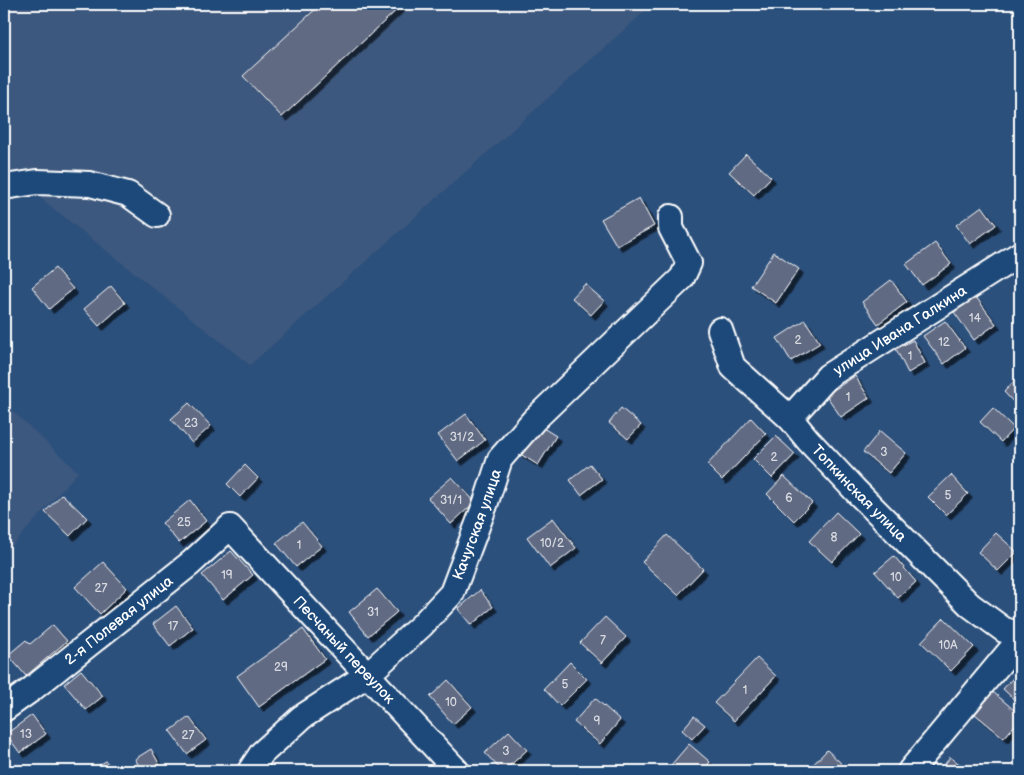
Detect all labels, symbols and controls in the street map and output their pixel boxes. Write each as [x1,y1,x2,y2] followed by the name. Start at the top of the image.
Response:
[830,281,971,380] street label: улица Ивана Галкина
[969,311,982,326] house number: 14
[794,333,802,348] house number: 2
[938,335,950,350] house number: 12
[908,349,912,364] house number: 1
[846,390,850,405] house number: 1
[184,416,198,431] house number: 23
[450,430,474,445] house number: 31/2
[807,441,910,546] street label: Топкинская улица
[880,445,888,460] house number: 3
[770,450,778,465] house number: 2
[449,467,506,583] street label: Качугская улица
[945,488,952,503] house number: 5
[785,491,793,506] house number: 6
[440,493,462,508] house number: 31/1
[177,515,191,530] house number: 25
[831,530,838,545] house number: 8
[540,536,564,551] house number: 10/2
[297,538,301,553] house number: 1
[221,568,233,583] house number: 19
[890,570,902,585] house number: 10
[61,572,177,670] street label: 2-я Полевая улица
[95,581,108,596] house number: 27
[289,592,399,708] street label: Песчаный переулок
[367,605,379,620] house number: 31
[168,619,178,634] house number: 17
[600,633,606,648] house number: 7
[939,638,958,653] house number: 10А
[274,660,288,675] house number: 29
[562,677,569,692] house number: 5
[743,683,747,698] house number: 1
[445,695,457,710] house number: 10
[594,714,601,729] house number: 9
[20,727,32,742] house number: 13
[182,728,195,743] house number: 27
[502,744,510,759] house number: 3

